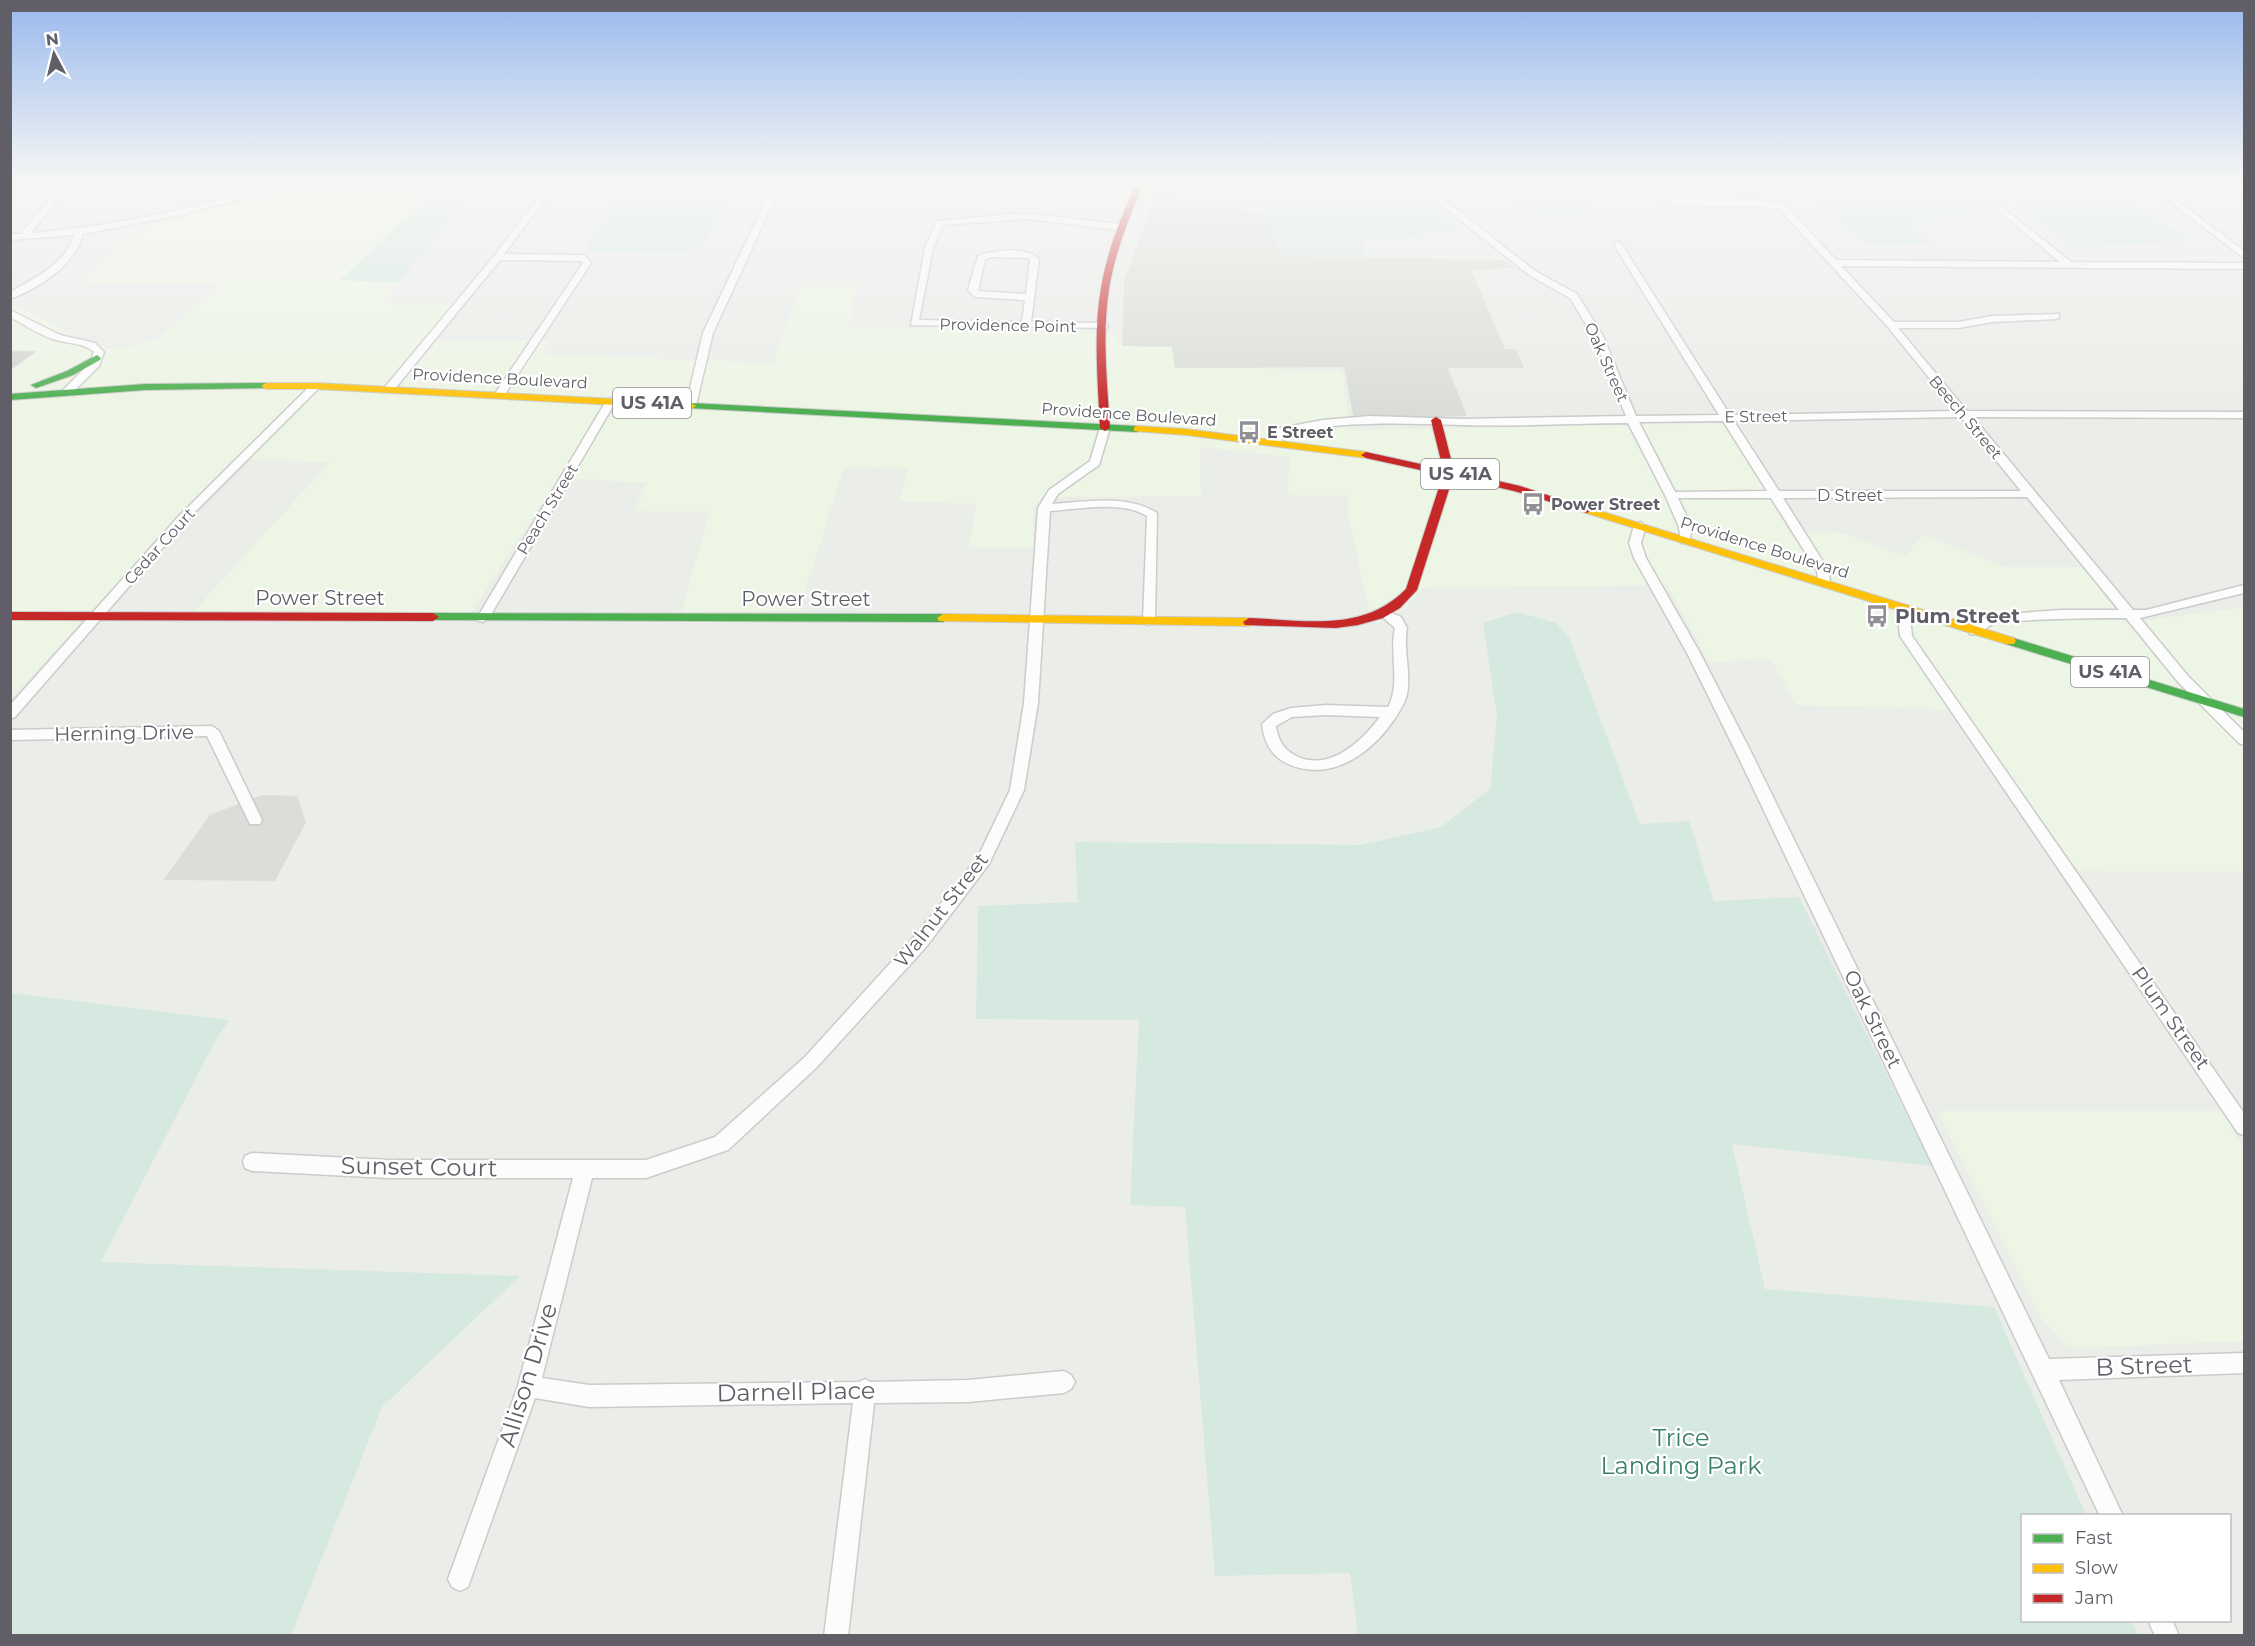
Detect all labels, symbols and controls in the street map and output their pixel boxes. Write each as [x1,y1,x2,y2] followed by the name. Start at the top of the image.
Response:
[24,24,84,84] north arrow
[45,29,60,50] text: N
[939,315,1077,336] street label: Providence Point
[1581,320,1633,405] street label: Oak Street
[412,364,588,393] street label: Providence Boulevard
[1925,372,2007,464] street label: Beech Street
[613,388,691,418] road number: US 41A
[1041,399,1217,430] street label: Providence Boulevard
[1724,406,1788,427] street label: E Street
[1236,419,1262,445] bus stop icon: E Street
[1267,423,1333,442] place label: E Street
[1421,459,1499,489] road number: US 41A
[513,460,582,558] street label: Peach Street
[1817,486,1883,505] street label: D Street
[1520,491,1546,517] bus stop icon: Power Street
[1551,495,1660,514] place label: Power Street
[120,504,199,589] street label: Cedar Court
[1678,513,1852,582] street label: Providence Boulevard
[255,586,385,610] street label: Power Street
[741,587,871,611] street label: Power Street
[1864,603,1890,629] bus stop icon: Plum Street
[1895,604,2020,628] place label: Plum Street
[2071,657,2149,687] road number: US 41A
[54,720,194,746] street label: Herning Drive
[889,848,993,972] street label: Walnut Street
[2127,962,2215,1074] street label: Plum Street
[1839,966,1907,1072] street label: Oak Street
[340,1151,498,1182] street label: Sunset Court
[492,1300,563,1450] street label: Allison Drive
[2095,1349,2193,1382] street label: B Street
[716,1376,876,1407] street label: Darnell Place
[1600,1423,1762,1480] park label: Trice Landing Park
[2021,1514,2231,1622] legend
[2075,1527,2113,1549] text: Fast
[2075,1557,2118,1579] text: Slow
[2074,1587,2114,1609] text: Jam

